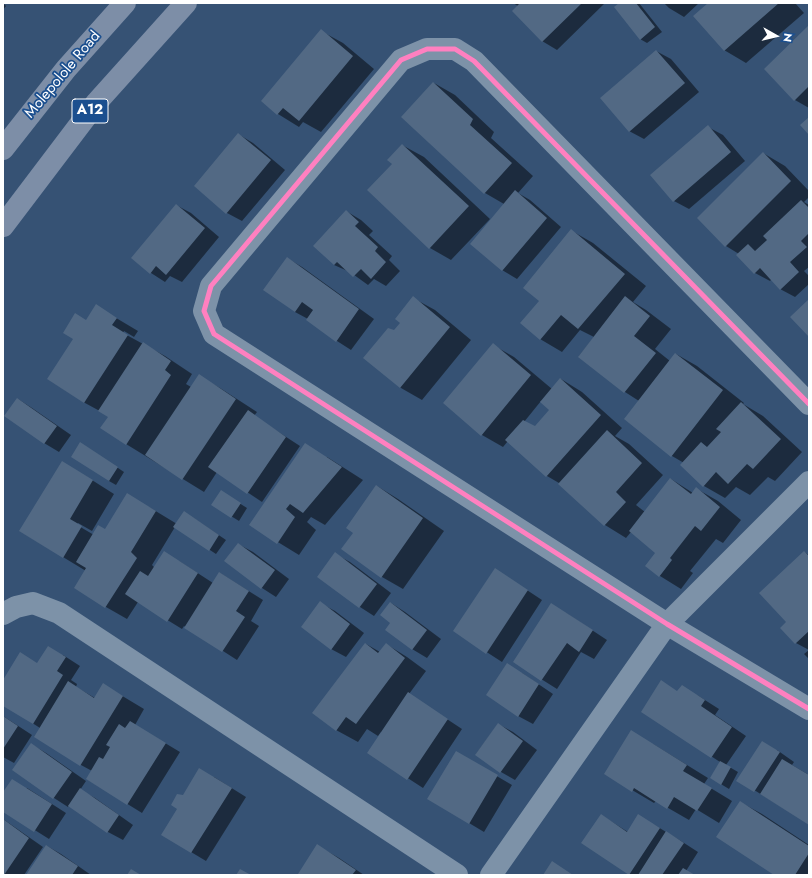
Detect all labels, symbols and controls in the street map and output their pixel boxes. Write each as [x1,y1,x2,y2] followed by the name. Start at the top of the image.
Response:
[756,16,796,56] north arrow
[21,28,105,122] street label: Molepolole Road
[779,32,796,43] text: N
[72,99,108,123] road number: A12

